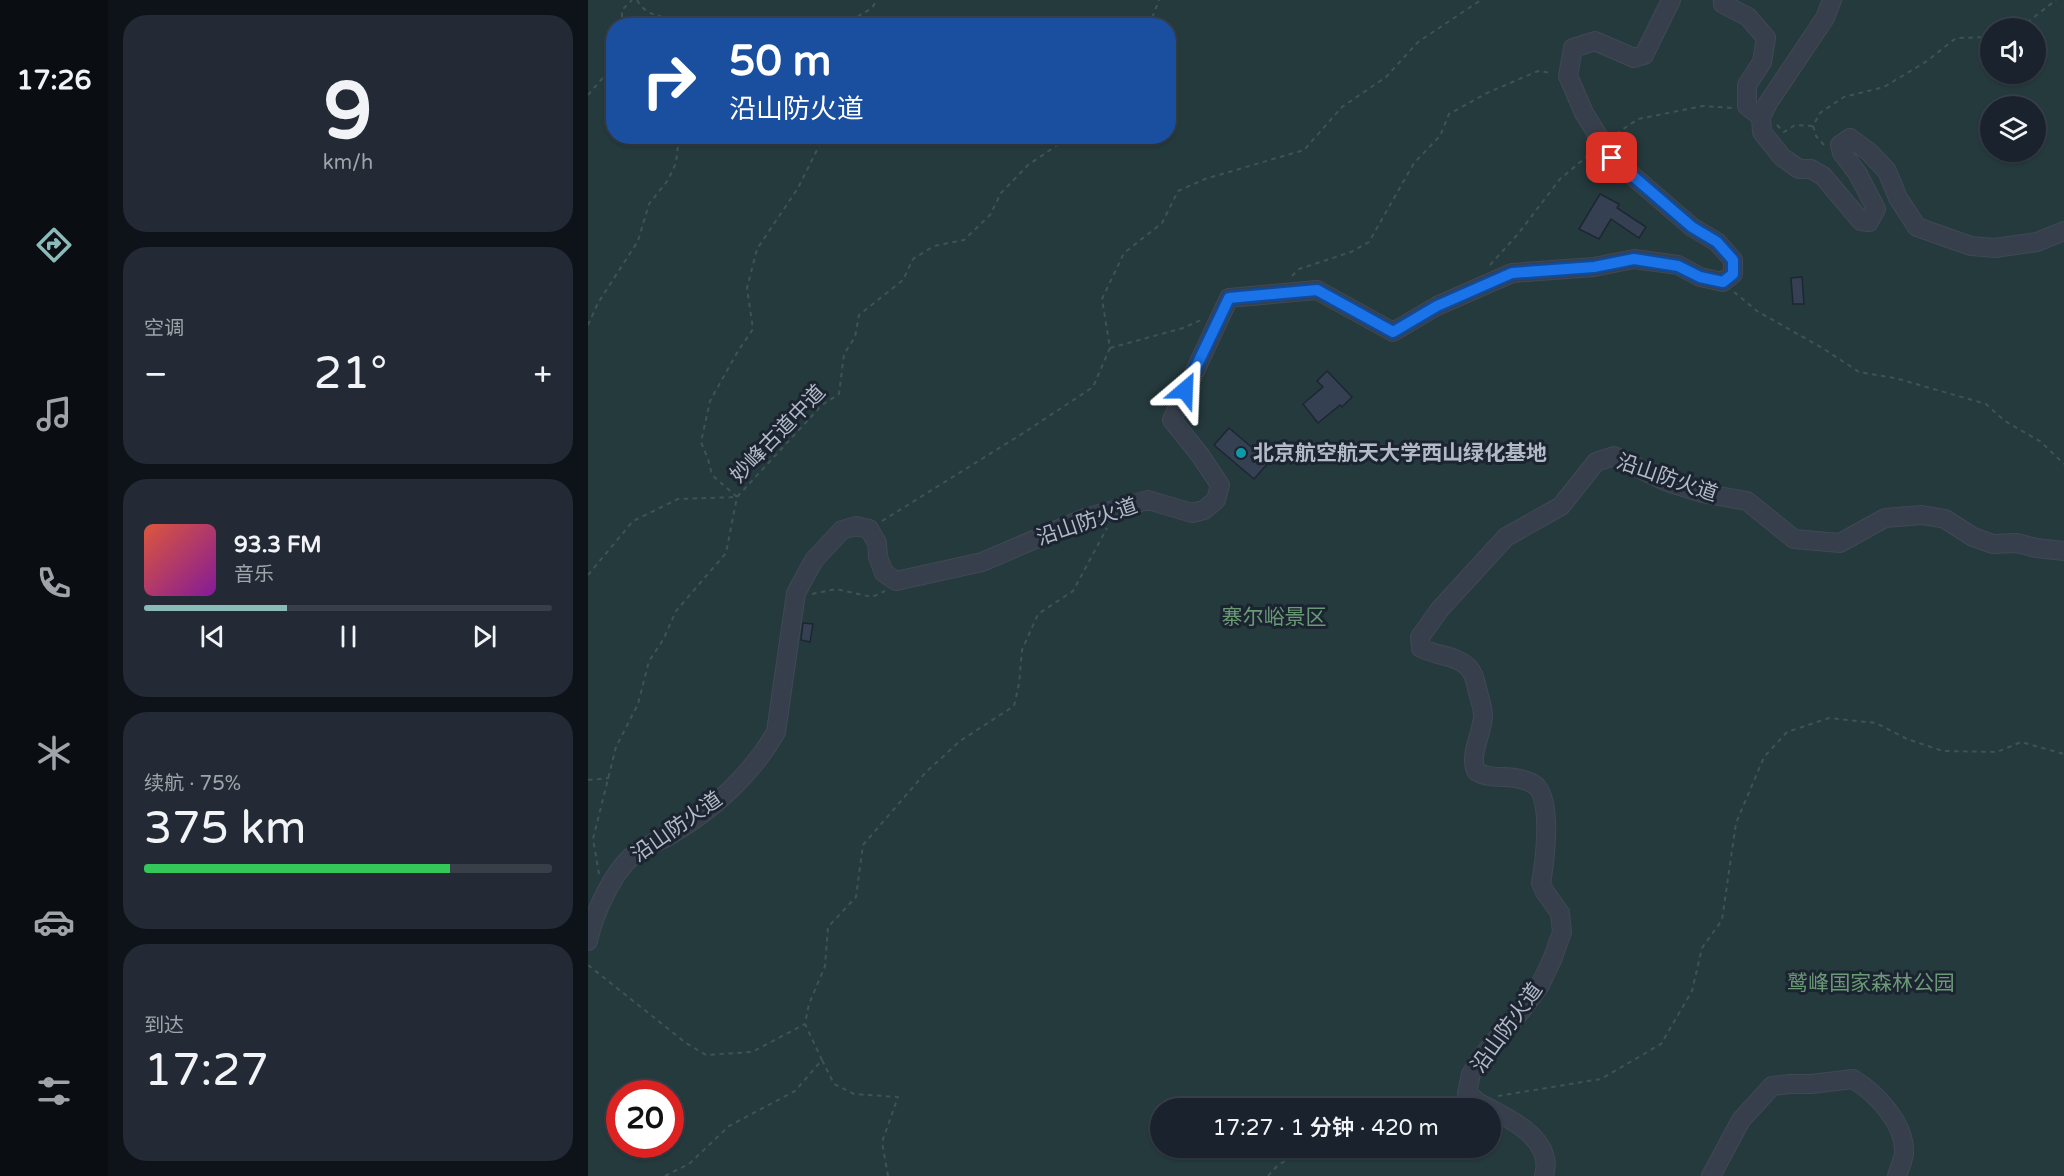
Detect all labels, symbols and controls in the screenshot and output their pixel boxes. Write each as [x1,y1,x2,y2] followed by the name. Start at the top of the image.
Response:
[1980,18,2046,162] map controls
[1980,18,2046,84] button: sound
[729,36,831,87] text: 50 m
[630,42,708,120] icon: right
[17,64,91,97] text: 17:26
[324,65,372,159] text: 9
[729,93,864,126] text: 沿山防火道
[1980,96,2046,162] button: layers
[1586,132,1637,183] pin
[1595,141,1628,174] icon: arrive
[323,151,373,175] text: km/h
[33,224,75,266] icon: directions
[144,317,184,341] text: 空调
[314,347,387,401] text: 21°
[144,355,168,394] text: −
[533,355,552,394] text: +
[1153,358,1217,422] position arrow
[725,380,831,488] street label: 妙峰古道中道
[33,393,75,435] icon: music
[1253,441,1547,466] place label: 北京航空航天大学西山绿化基地
[1234,446,1248,460] marker: 北京航空航天大学西山绿化基地
[1613,449,1721,507] street label: 沿山防火道
[1033,493,1141,551] street label: 沿山防火道
[234,532,322,558] text: 93.3 FM
[33,562,75,604] icon: phone
[234,563,274,587] text: 音乐
[1222,605,1327,630] park label: 寨尔峪景区
[196,620,229,653] icon: previous
[332,620,365,653] icon: pause
[468,620,501,653] icon: next
[33,732,75,774] icon: climate
[144,772,241,796] text: 续航 · 75%
[627,787,727,867] street label: 沿山防火道
[144,802,306,856] text: 375 km
[33,901,75,943] icon: car
[1787,971,1955,996] park label: 鹫峰国家森林公园
[1466,978,1548,1078] street label: 沿山防火道
[144,1014,184,1038] text: 到达
[144,1044,269,1098] text: 17:27
[33,1070,75,1112] icon: filters
[606,1080,684,1158] speed limit sign: 20
[1212,1115,1439,1141] text: 17:27 · 1 分钟 · 420 m

